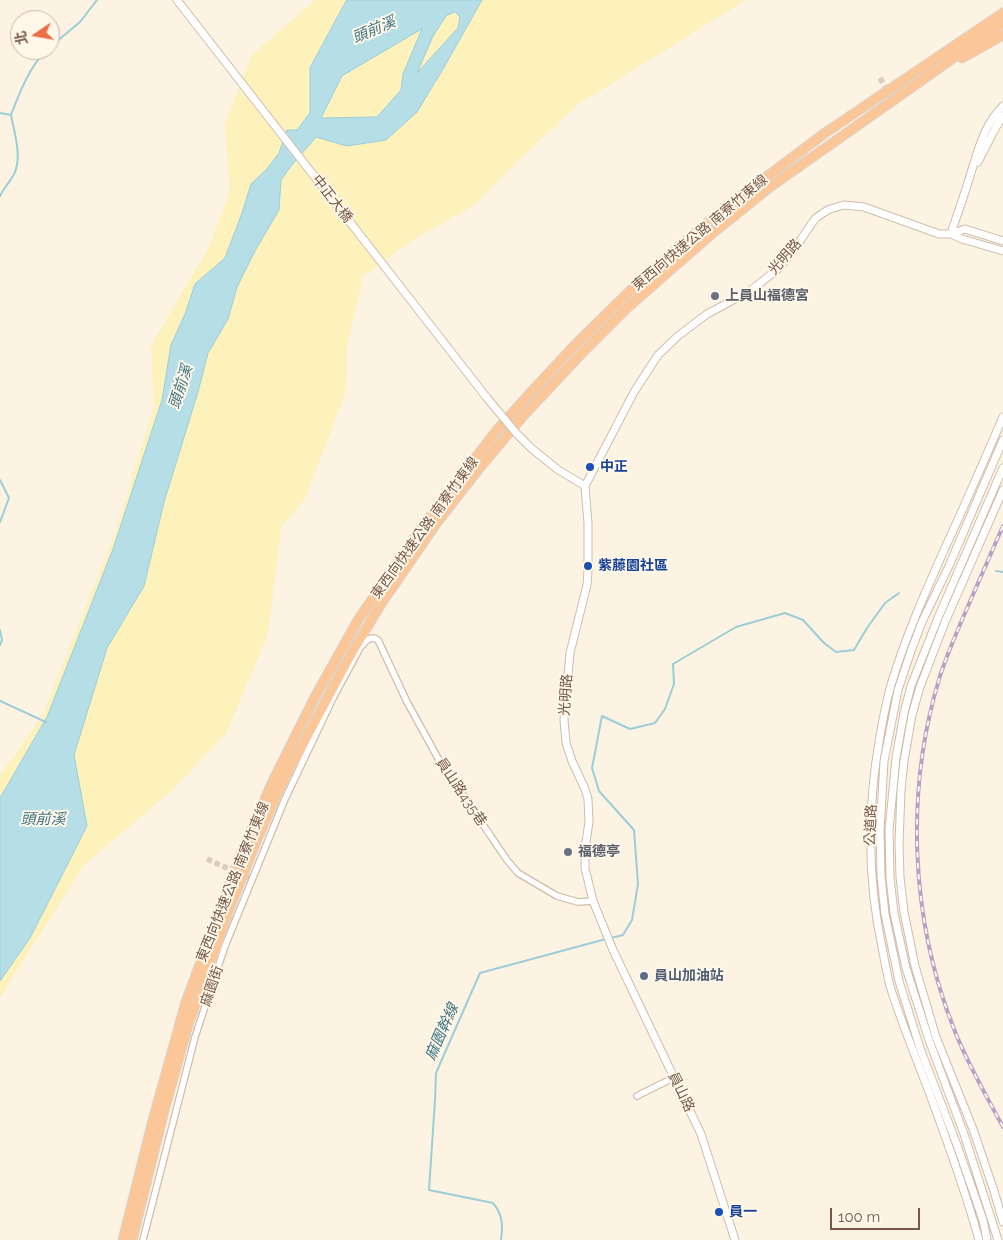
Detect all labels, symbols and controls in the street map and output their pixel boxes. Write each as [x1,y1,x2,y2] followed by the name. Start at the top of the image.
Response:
[10,10,60,60] north arrow
[350,13,398,47] water label: 頭前溪
[12,29,31,46] text: 北
[629,171,771,295] street label: 東西向快速公路 南寮竹東線
[308,172,356,226] street label: 中正大橋
[765,236,805,278] street label: 光明路
[725,288,809,304] place label: 上員山福德宮
[709,290,721,302] marker: 上員山福德宮
[165,363,197,411] water label: 頭前溪
[368,454,482,602] street label: 東西向快速公路 南寮竹東線
[600,459,628,475] place label: 中正
[584,461,596,473] marker: 中正
[598,558,668,574] place label: 紫藤園社區
[582,560,594,572] marker: 紫藤園社區
[556,673,576,717] street label: 光明路
[432,755,490,829] street label: 員山路435巷
[193,799,273,965] street label: 東西向快速公路 南寮竹東線
[862,804,880,846] street label: 公道路
[21,810,65,828] water label: 頭前溪
[578,844,620,860] place label: 福德亭
[562,846,574,858] marker: 福德亭
[197,963,227,1009] street label: 麻園街
[654,968,724,984] place label: 員山加油站
[638,970,650,982] marker: 員山加油站
[422,1001,462,1063] water label: 麻園幹線
[664,1069,698,1115] street label: 員山路
[833,1198,923,1230] scale bar
[729,1204,757,1220] place label: 員一
[713,1206,725,1218] marker: 員一
[838,1208,880,1226] text: 100 m

